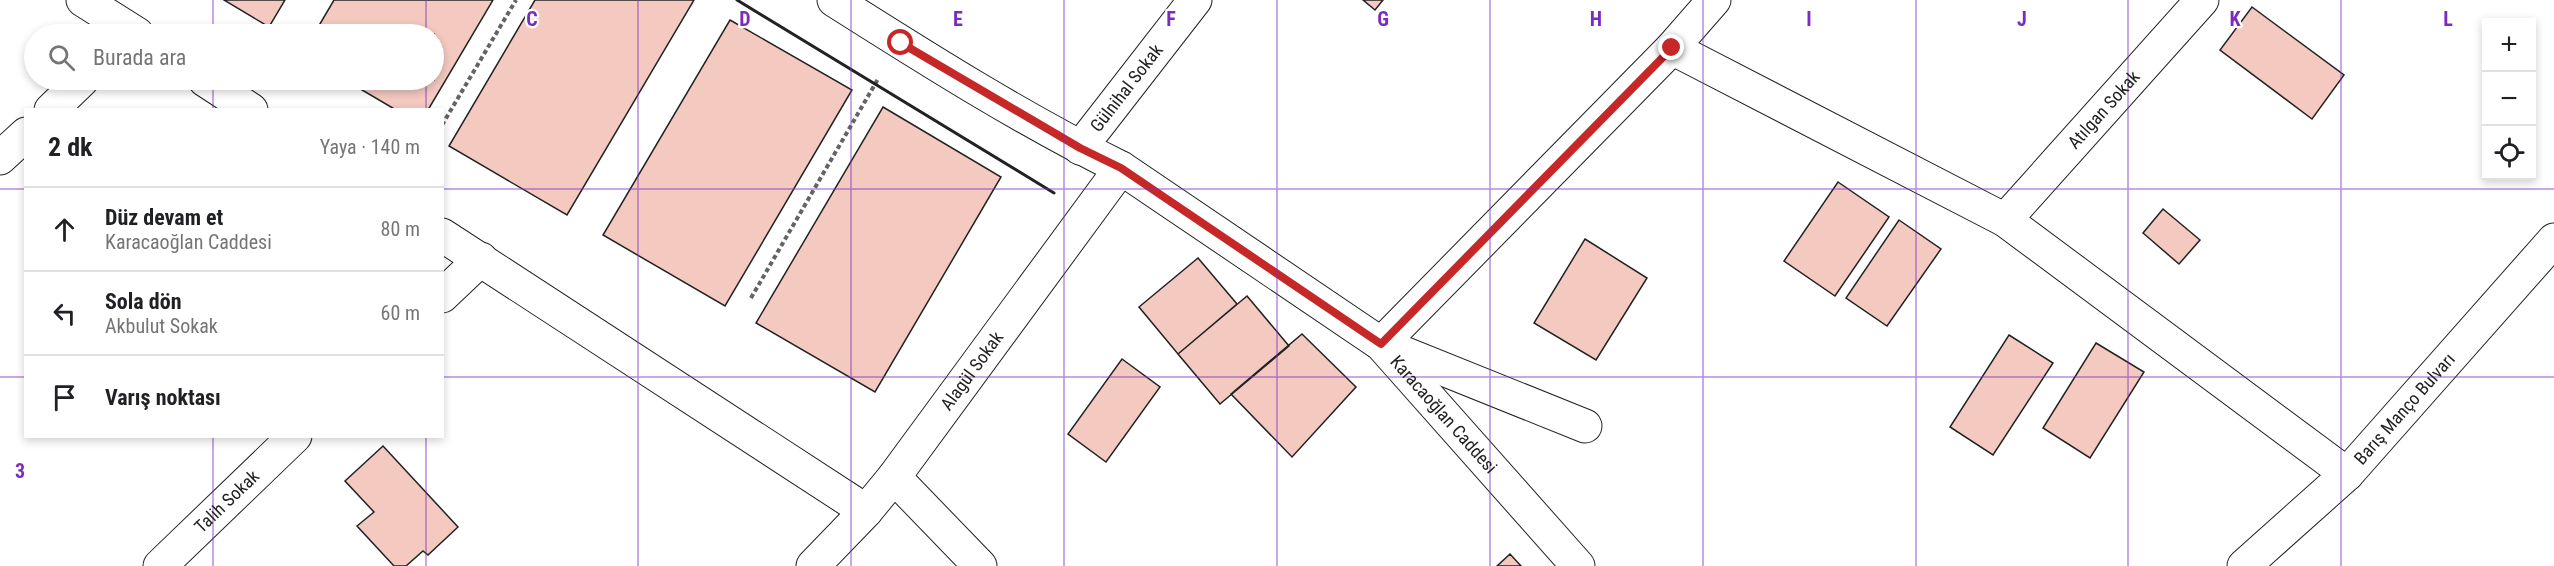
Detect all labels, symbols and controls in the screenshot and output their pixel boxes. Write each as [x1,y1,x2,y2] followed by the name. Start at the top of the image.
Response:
[526,7,538,31] text: C
[739,7,751,31] text: D
[953,7,963,31] text: E
[1166,7,1176,31] text: F
[1377,7,1389,31] text: G
[1590,7,1602,31] text: H
[1806,7,1812,31] text: I
[2017,7,2027,31] text: J
[2229,7,2241,31] text: K
[2443,7,2453,31] text: L
[2482,18,2536,180] map controls
[2482,18,2536,72] button: +
[24,24,444,90] search box
[887,29,913,55] route start
[1658,34,1684,60] route end
[1086,40,1167,136] street label: Gülnihal Sokak
[45,41,78,74] icon: search
[93,45,186,70] text: Burada ara
[2063,66,2144,153] street label: Atılgan Sokak
[2482,72,2536,126] button: −
[2482,126,2536,180] button: locate
[48,132,92,162] text: 2 dk
[320,135,420,159] text: Yaya · 140 m
[105,205,223,230] text: Düz devam et
[48,213,81,246] icon: ahead
[381,217,420,241] text: 80 m
[105,230,272,254] text: Karacaoğlan Caddesi
[105,289,181,314] text: Sola dön
[48,297,81,330] icon: left
[381,301,420,325] text: 60 m
[105,314,218,338] text: Akbulut Sokak
[936,327,1007,414] street label: Alagül Sokak
[2349,349,2459,469] street label: Barış Manço Bulvarı
[1386,351,1502,477] street label: Karacaoğlan Caddesi
[48,381,81,414] icon: arrive
[105,385,221,410] text: Varış noktası
[15,459,25,483] text: 3
[190,465,263,537] street label: Talih Sokak

